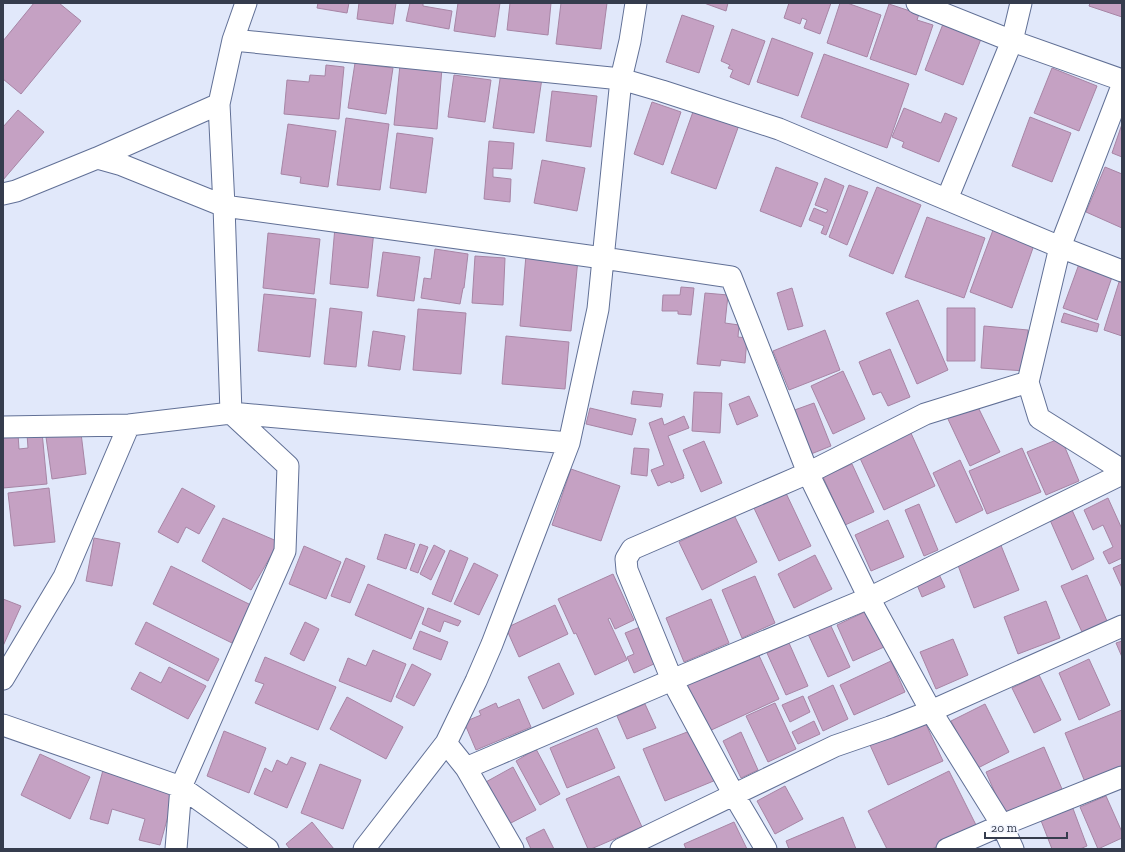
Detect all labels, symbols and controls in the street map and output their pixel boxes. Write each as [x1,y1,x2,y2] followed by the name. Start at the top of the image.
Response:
[985,814,1067,840] scale bar
[991,821,1018,835] text: 20 m

